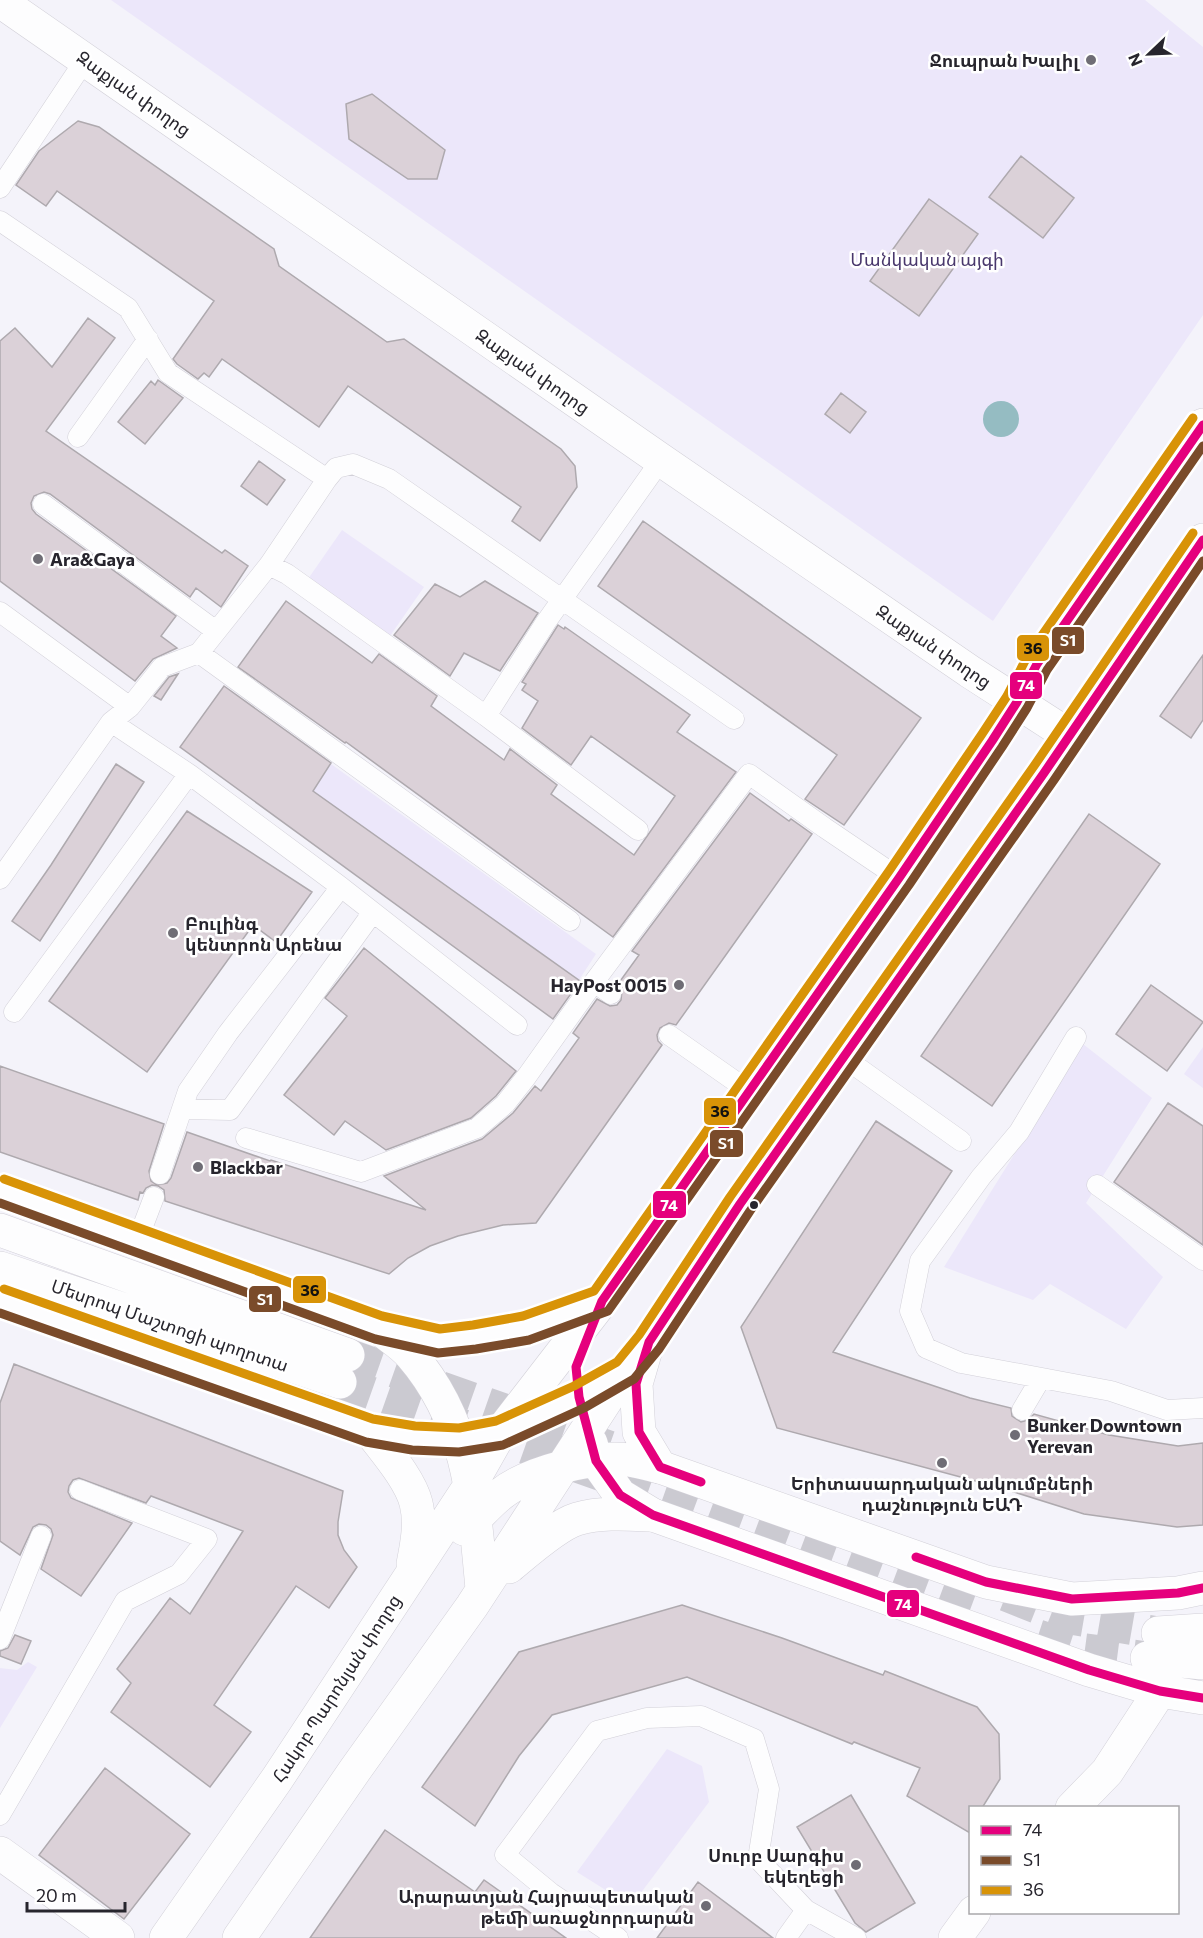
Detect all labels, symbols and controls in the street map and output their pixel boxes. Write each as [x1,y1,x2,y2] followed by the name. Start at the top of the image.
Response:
[1119,24,1179,84] north arrow
[73,45,195,141] street label: Զաքյան փողոց
[930,49,1080,71] place label: Ջուպրան Խալիլ
[1124,51,1146,69] text: N
[1084,53,1098,67] marker: Ջուպրան Խալիլ
[850,248,1004,270] park label: Մանկական այգի
[472,323,594,419] street label: Զաքյան փողոց
[50,548,135,570] place label: Ara&Gaya
[31,552,45,566] marker: Ara&Gaya
[872,599,996,693] street label: Զաքյան փողոց
[1051,626,1085,655] line badge: Տ1
[1060,630,1076,649] text: Տ1
[1016,634,1050,662] line badge: 36
[1023,638,1043,657] text: 36
[1009,671,1043,700] line badge: 74
[1017,675,1035,694] text: 74
[185,912,342,955] place label: Բուլինգ կենտրոն Արենա
[166,926,180,940] marker: Բուլինգ կենտրոն Արենա
[550,974,667,996] place label: HayPost 0015
[672,978,686,992] marker: HayPost 0015
[703,1097,737,1126] line badge: 36
[710,1101,730,1120] text: 36
[709,1129,744,1158] line badge: Տ1
[718,1133,734,1152] text: Տ1
[210,1156,284,1178] place label: Blackbar
[191,1160,205,1174] marker: Blackbar
[652,1190,687,1219] line badge: 74
[660,1195,678,1214] text: 74
[748,1199,760,1211] unlabelled marker
[48,1274,292,1376] street label: Մեսրոպ Մաշտոցի պողոտա
[292,1275,327,1304] line badge: 36
[300,1280,320,1299] text: 36
[248,1285,282,1313] line badge: Տ1
[257,1289,273,1308] text: Տ1
[1027,1414,1182,1457] place label: Bunker Downtown Yerevan
[1008,1428,1022,1442] marker: Bunker Downtown Yerevan
[935,1456,949,1470] marker: Երիտասարդական ակումբների դաշնություն ԵԱԴ
[791,1472,1093,1515] place label: Երիտասարդական ակումբների դաշնություն ԵԱԴ
[886,1589,920,1618] line badge: 74
[267,1590,405,1786] street label: Հակոբ Պարոնյան փողոց
[894,1594,912,1613] text: 74
[969,1806,1179,1914] legend
[1023,1818,1042,1840] text: 74
[708,1844,844,1887] place label: Սուրբ Սարգիս եկեղեցի
[1023,1848,1041,1870] text: Տ1
[849,1858,863,1872] marker: Սուրբ Սարգիս եկեղեցի
[27,1875,124,1913] scale bar
[1023,1878,1044,1900] text: 36
[36,1884,77,1906] text: 20 m
[398,1885,694,1928] place label: Արարատյան Հայրապետական թեմի առաջնորդարան
[699,1899,713,1913] marker: Արարատյան Հայրապետական թեմի առաջնորդարան

